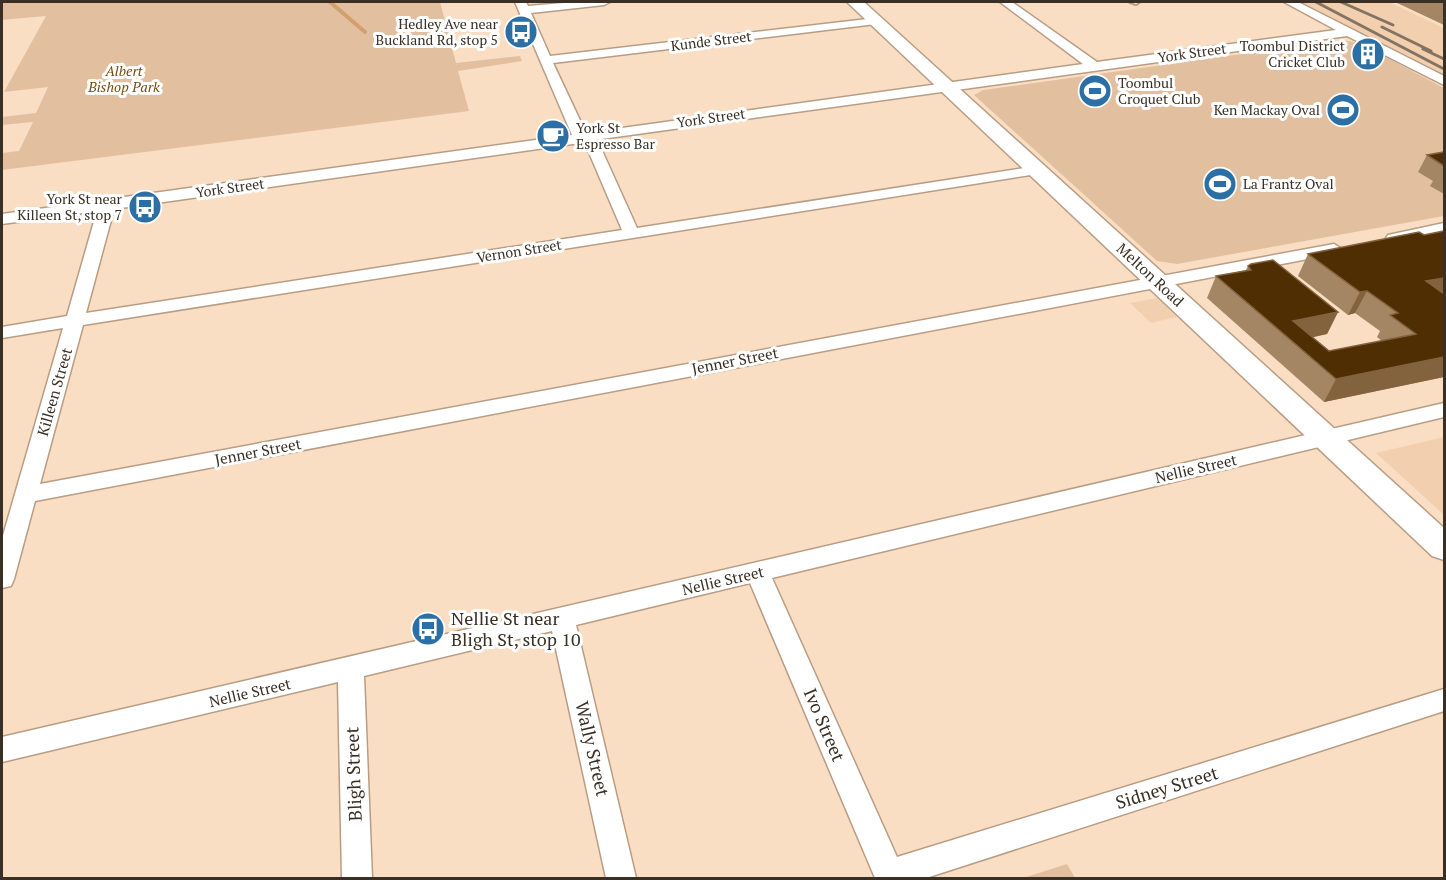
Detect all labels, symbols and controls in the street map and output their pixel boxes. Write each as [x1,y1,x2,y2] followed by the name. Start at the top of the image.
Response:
[376,14,499,49] place label: Hedley Ave near Buckland Rd, stop 5
[503,14,539,50] bus stop icon: Hedley Ave near Buckland Rd, stop 5
[670,26,753,55] street label: Kunde Street
[1240,36,1346,71] place label: Toombul District Cricket Club
[1350,36,1386,72] building icon: Toombul District Cricket Club
[1157,38,1228,67] street label: York Street
[87,61,160,96] park label: Albert Bishop Park
[1077,73,1113,109] sports icon: Toombul Croquet Club
[1118,73,1201,108] place label: Toombul Croquet Club
[1325,92,1361,128] sports icon: Ken Mackay Oval
[1214,100,1320,119] place label: Ken Mackay Oval
[676,103,747,132] street label: York Street
[535,118,571,154] cafe icon: York St Espresso Bar
[576,118,655,153] place label: York St Espresso Bar
[1202,166,1238,202] sports icon: La Frantz Oval
[195,173,266,202] street label: York Street
[1243,174,1334,193] place label: La Frantz Oval
[17,189,123,224] place label: York St near Killeen St, stop 7
[127,189,163,225] bus stop icon: York St near Killeen St, stop 7
[475,234,564,267] street label: Vernon Street
[1113,238,1189,311] street label: Melton Road
[690,342,780,378] street label: Jenner Street
[32,345,76,438] street label: Killeen Street
[213,433,303,469] street label: Jenner Street
[1153,449,1239,487] street label: Nellie Street
[680,561,766,599] street label: Nellie Street
[451,606,581,651] place label: Nellie St near Bligh St, stop 10
[410,611,446,647] bus stop icon: Nellie St near Bligh St, stop 10
[207,673,293,711] street label: Nellie Street
[799,684,851,765] street label: Ivo Street
[570,699,616,799] street label: Wally Street
[339,726,367,822] street label: Bligh Street
[1113,760,1221,814] street label: Sidney Street

